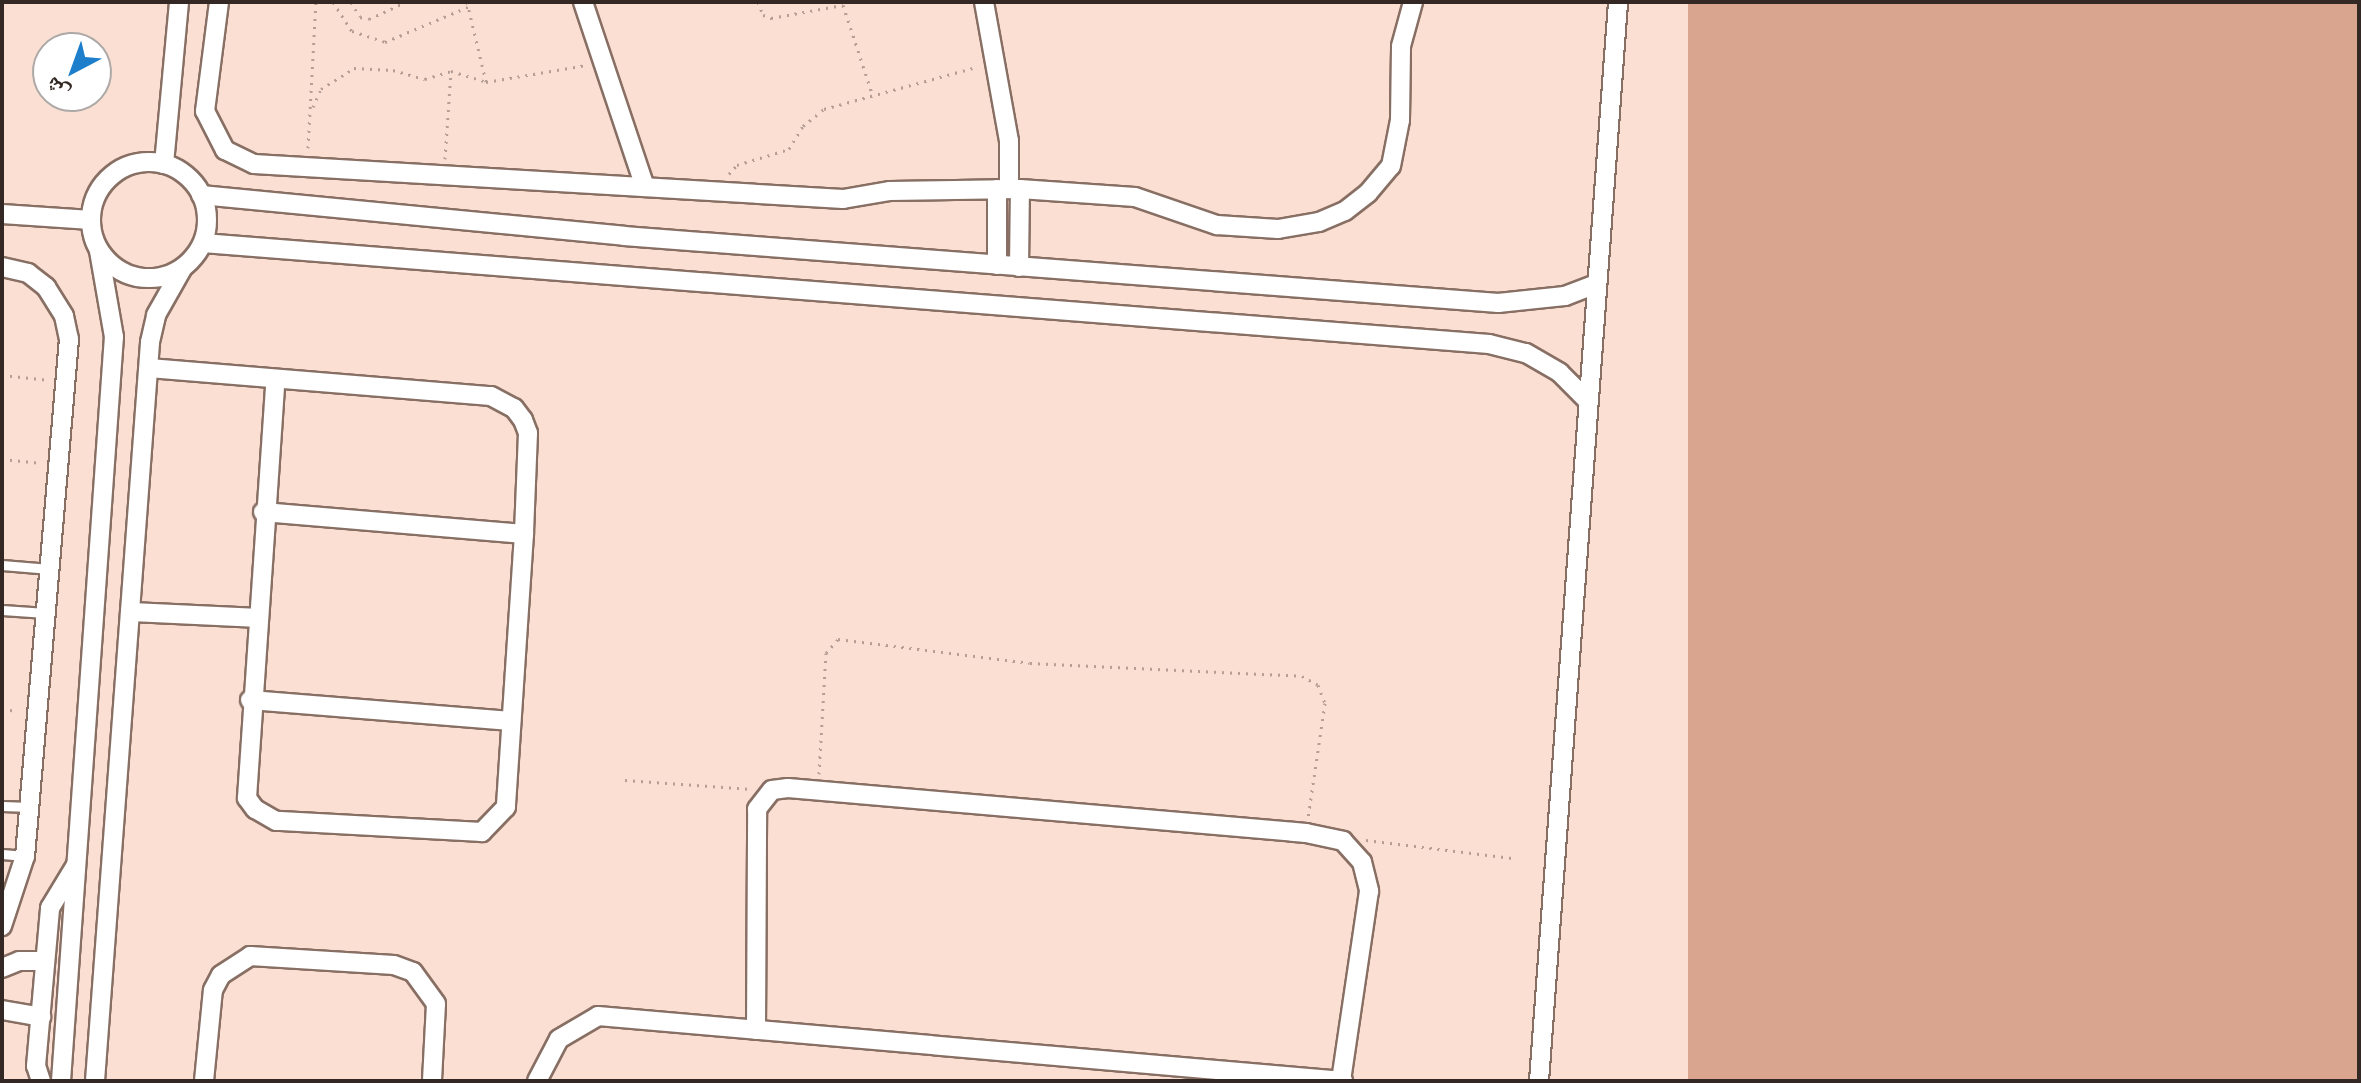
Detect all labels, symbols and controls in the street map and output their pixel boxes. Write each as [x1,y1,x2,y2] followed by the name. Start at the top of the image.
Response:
[32,32,112,112] north arrow
[40,71,75,107] text: ش

